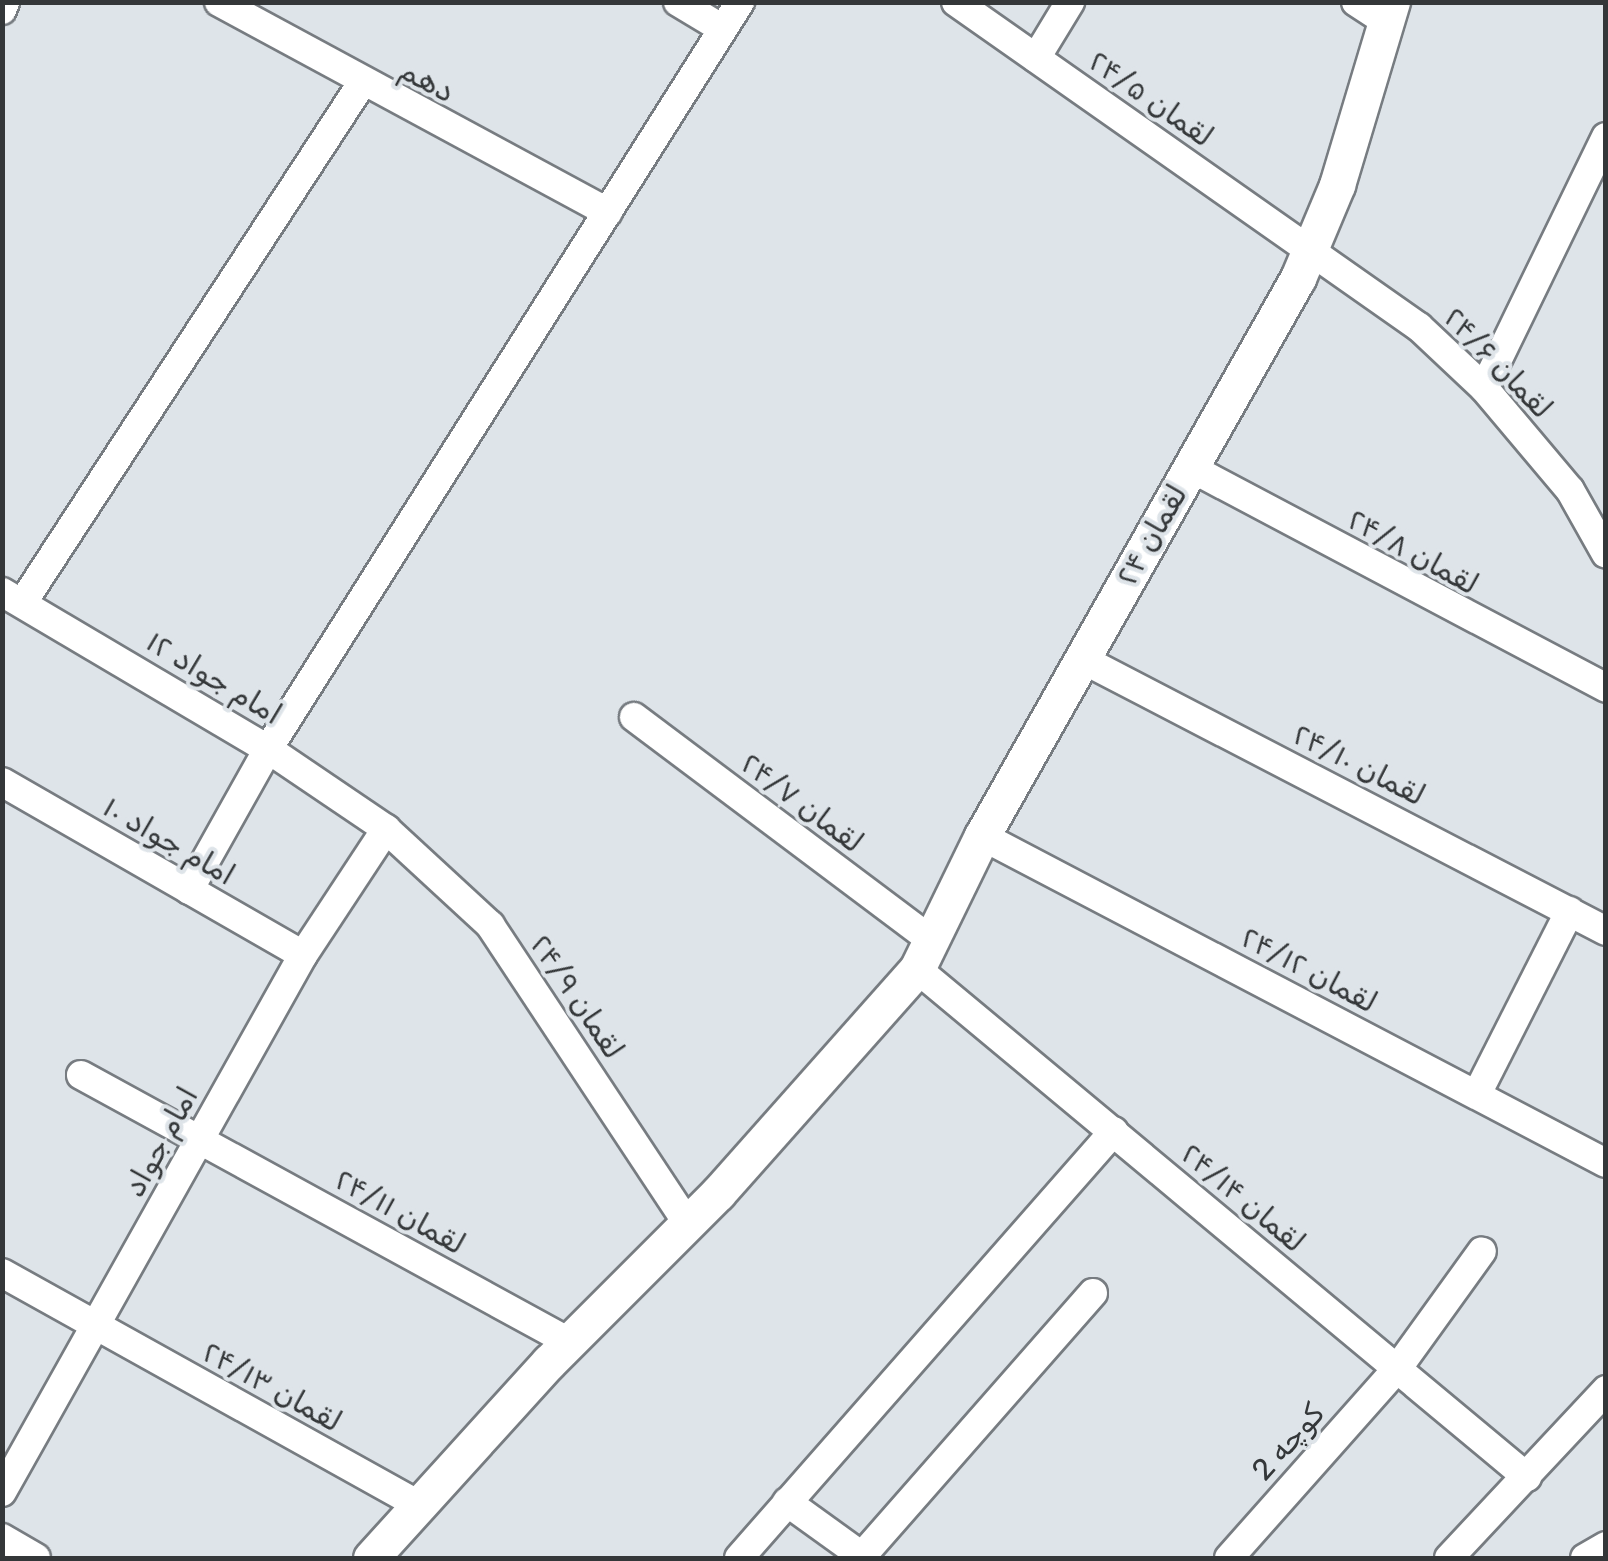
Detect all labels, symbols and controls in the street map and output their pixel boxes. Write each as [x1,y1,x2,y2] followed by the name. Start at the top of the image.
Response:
[1082,43,1220,155] street label: لقمان ۲۴/۵
[394,52,460,110] street label: دهم
[1436,300,1560,426] street label: لقمان ۲۴/۶
[1109,478,1195,592] street label: لقمان ۲۴
[1341,501,1485,603] street label: لقمان ۲۴/۸
[140,624,288,732] street label: امام جواد ۱۲
[1287,716,1431,814] street label: لقمان ۲۴/۱۰
[734,745,870,861] street label: لقمان ۲۴/۷
[97,789,241,893] street label: امام جواد ۱۰
[1235,919,1383,1021] street label: لقمان ۲۴/۱۲
[522,928,632,1066] street label: لقمان ۲۴/۹
[116,1081,206,1203] street label: امام جواد
[1174,1136,1312,1260] street label: لقمان ۲۴/۱۴
[329,1161,471,1263] street label: لقمان ۲۴/۱۱
[196,1334,348,1440] street label: لقمان ۲۴/۱۳
[1244,1396,1332,1488] street label: کوچه 2

